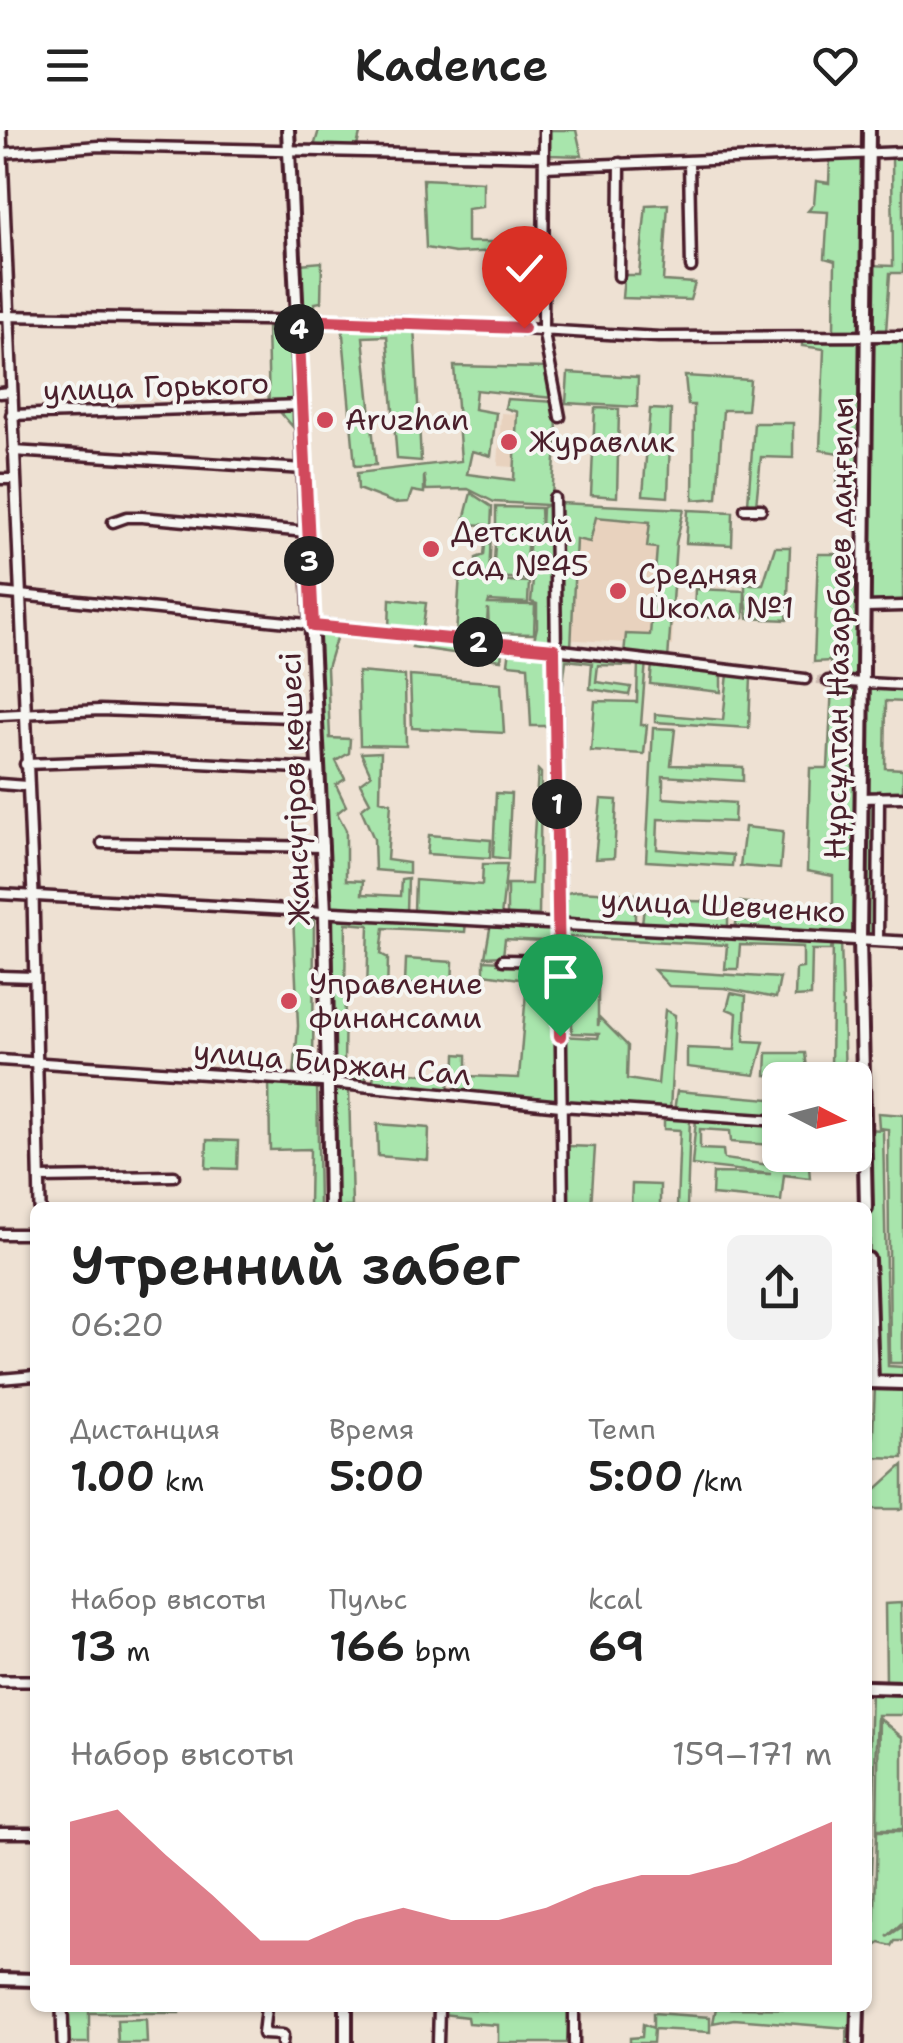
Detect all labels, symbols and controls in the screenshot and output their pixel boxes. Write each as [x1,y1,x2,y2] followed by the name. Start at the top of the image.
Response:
[355,35,548,95] text: Kadence
[40,38,95,93] icon: menu
[808,38,863,93] icon: heart
[482,226,567,329] pin
[497,241,552,296] icon: check
[274,304,324,354] pin: 4
[289,310,309,348] text: 4
[42,362,270,411] street label: улица Горького
[814,396,863,860] street label: Нұрсұлтан Назарбаев даңғылы
[345,399,469,440] place label: Aruzhan
[314,409,336,431] marker: Aruzhan
[529,421,675,462] place label: Журавлик
[498,431,520,453] marker: Журавлик
[451,511,589,586] place label: Детский сад №45
[284,536,334,586] pin: 3
[420,538,442,560] marker: Детский сад №45
[299,542,319,580] text: 3
[638,553,794,628] place label: Средняя Школа №1
[607,580,629,602] marker: Средняя Школа №1
[453,617,503,667] pin: 2
[468,623,488,661] text: 2
[269,652,320,927] street label: Жансүгіров көшесі
[532,779,582,829] pin: 1
[551,785,563,823] text: 1
[599,879,847,932] street label: улица Шевченко
[518,934,603,1037] pin
[533,949,588,1004] icon: arrive
[309,963,483,1038] place label: Управление финансами
[278,990,300,1012] marker: Управление финансами
[192,1030,473,1095] street label: улица Биржан Сал
[762,1062,872,1172] north arrow
[762,1062,872,1172] map controls
[70,1228,520,1302] text: Утренний забег
[727,1235,832,1340] button: share
[70,1303,164,1346] text: 06:20
[70,1410,220,1448] text: Дистанция
[329,1410,414,1448] text: Время
[588,1410,656,1448] text: Темп
[70,1448,155,1504] text: 1.00
[329,1448,424,1504] text: 5:00
[588,1448,683,1504] text: 5:00
[155,1462,204,1500] text: km
[683,1462,743,1500] text: /km
[70,1580,266,1618] text: Набор высоты
[329,1580,408,1618] text: Пульс
[588,1580,642,1618] text: kcal
[70,1618,117,1674] text: 13
[329,1618,405,1674] text: 166
[588,1618,645,1674] text: 69
[117,1632,150,1670] text: m
[405,1632,471,1670] text: bpm
[70,1732,295,1775] text: Набор высоты
[672,1732,832,1775] text: 159–171 m

